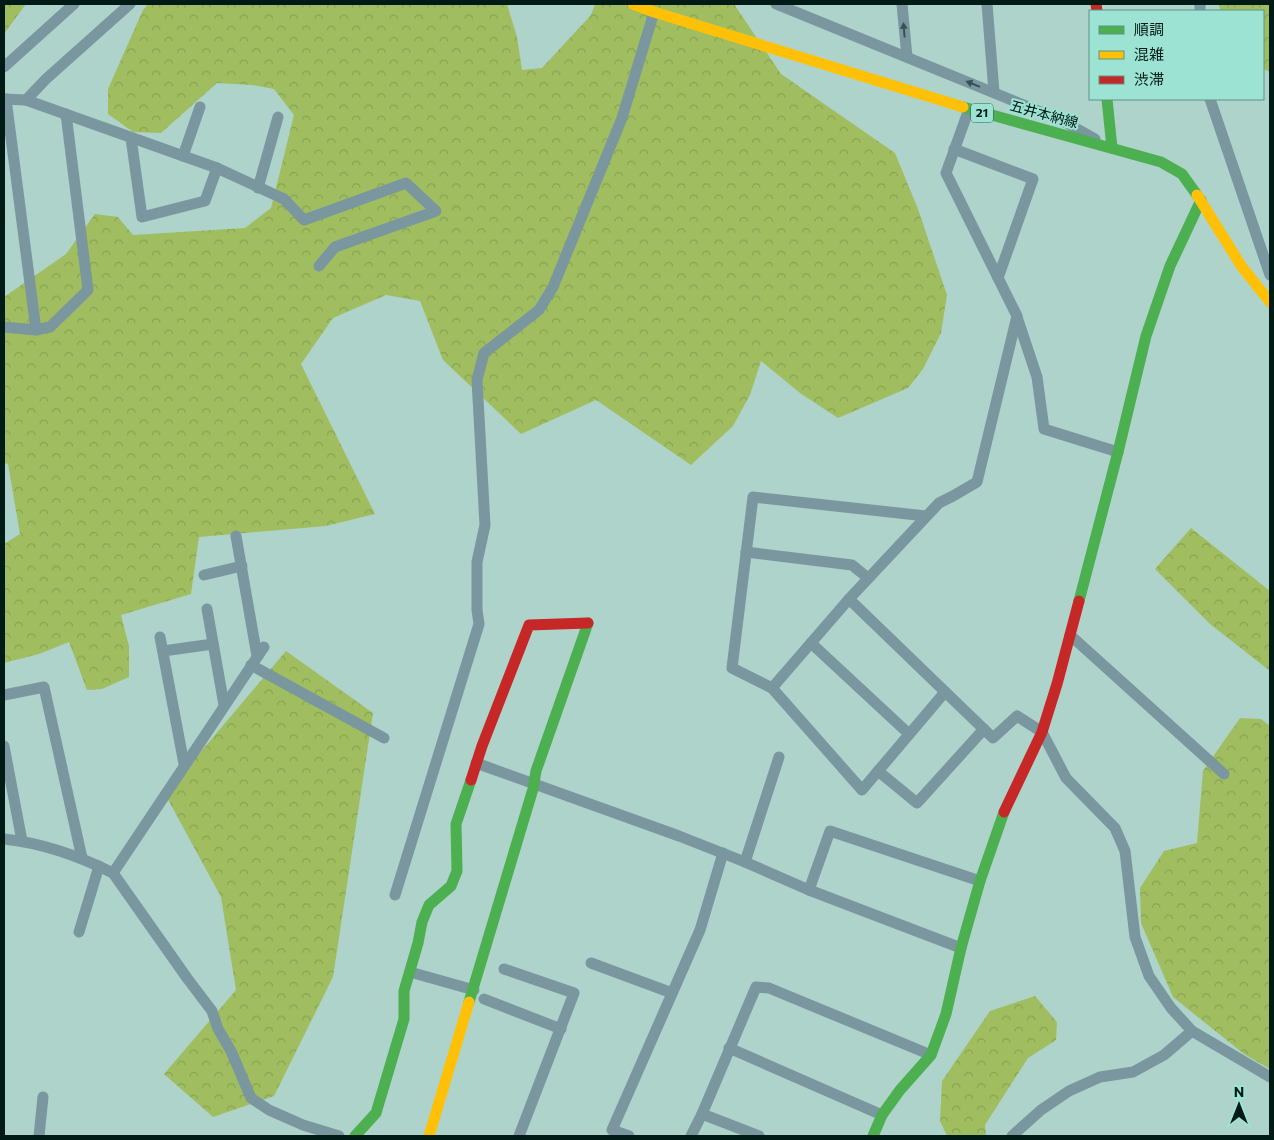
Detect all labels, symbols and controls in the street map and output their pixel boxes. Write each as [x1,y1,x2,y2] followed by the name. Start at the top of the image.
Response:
[1089,10,1264,100] legend
[1134,20,1164,38] text: 順調
[900,22,908,38] one-way arrow
[1134,45,1164,63] text: 混雑
[1134,70,1164,88] text: 渋滞
[965,79,980,87] one-way arrow
[1008,96,1080,131] street label: 五井本納線
[971,104,993,122] road number: 21
[1214,1080,1264,1130] north arrow
[1234,1083,1244,1100] text: N

